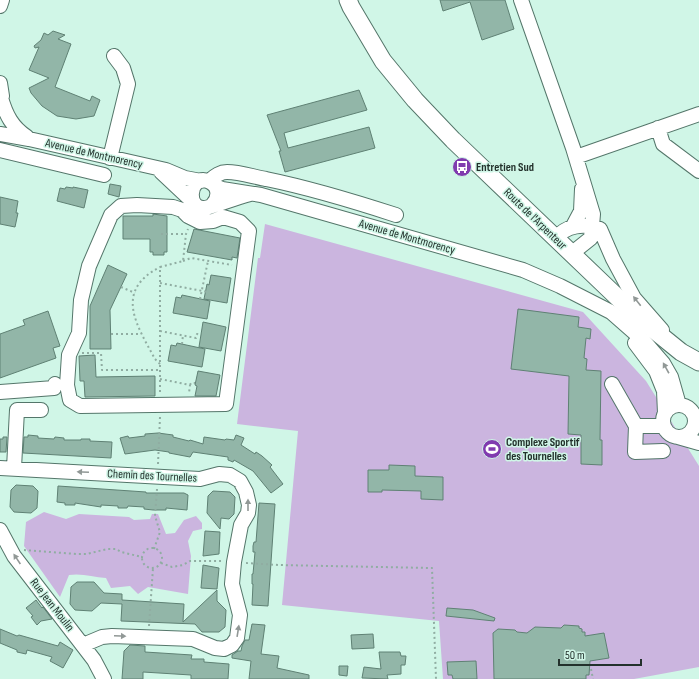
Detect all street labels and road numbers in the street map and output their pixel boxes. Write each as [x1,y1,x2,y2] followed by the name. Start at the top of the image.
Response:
[43,135,144,173] street label: Avenue de Montmorency
[500,185,570,253] street label: Route de l'Arpenteur
[356,216,457,258] street label: Avenue de Montmorency
[107,466,197,486] street label: Chemin des Tournelles
[27,575,77,635] street label: Rue Jean Moulin

